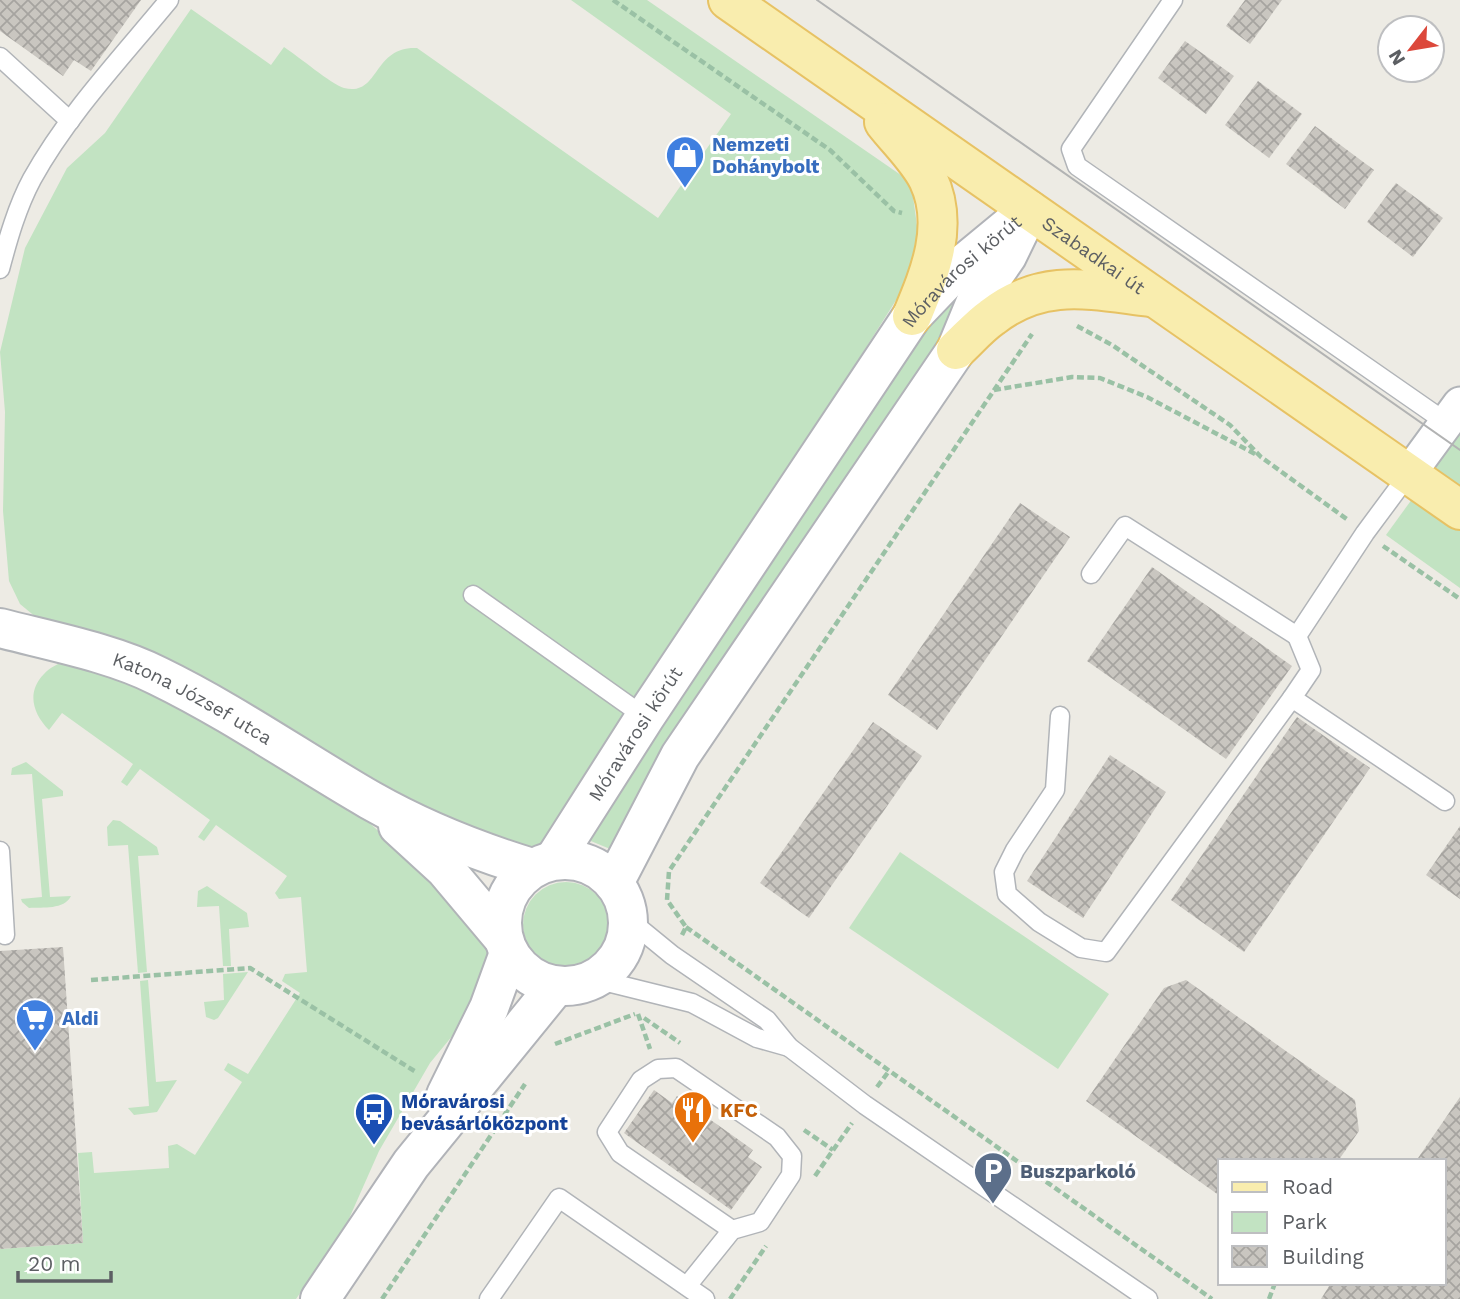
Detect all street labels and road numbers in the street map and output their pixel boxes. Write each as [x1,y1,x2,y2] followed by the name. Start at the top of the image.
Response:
[897,210,1026,332] street label: Móravárosi körút
[1038,212,1150,299] street label: Szabadkai út
[110,648,276,750] street label: Katona József utca
[583,662,687,806] street label: Móravárosi körút

